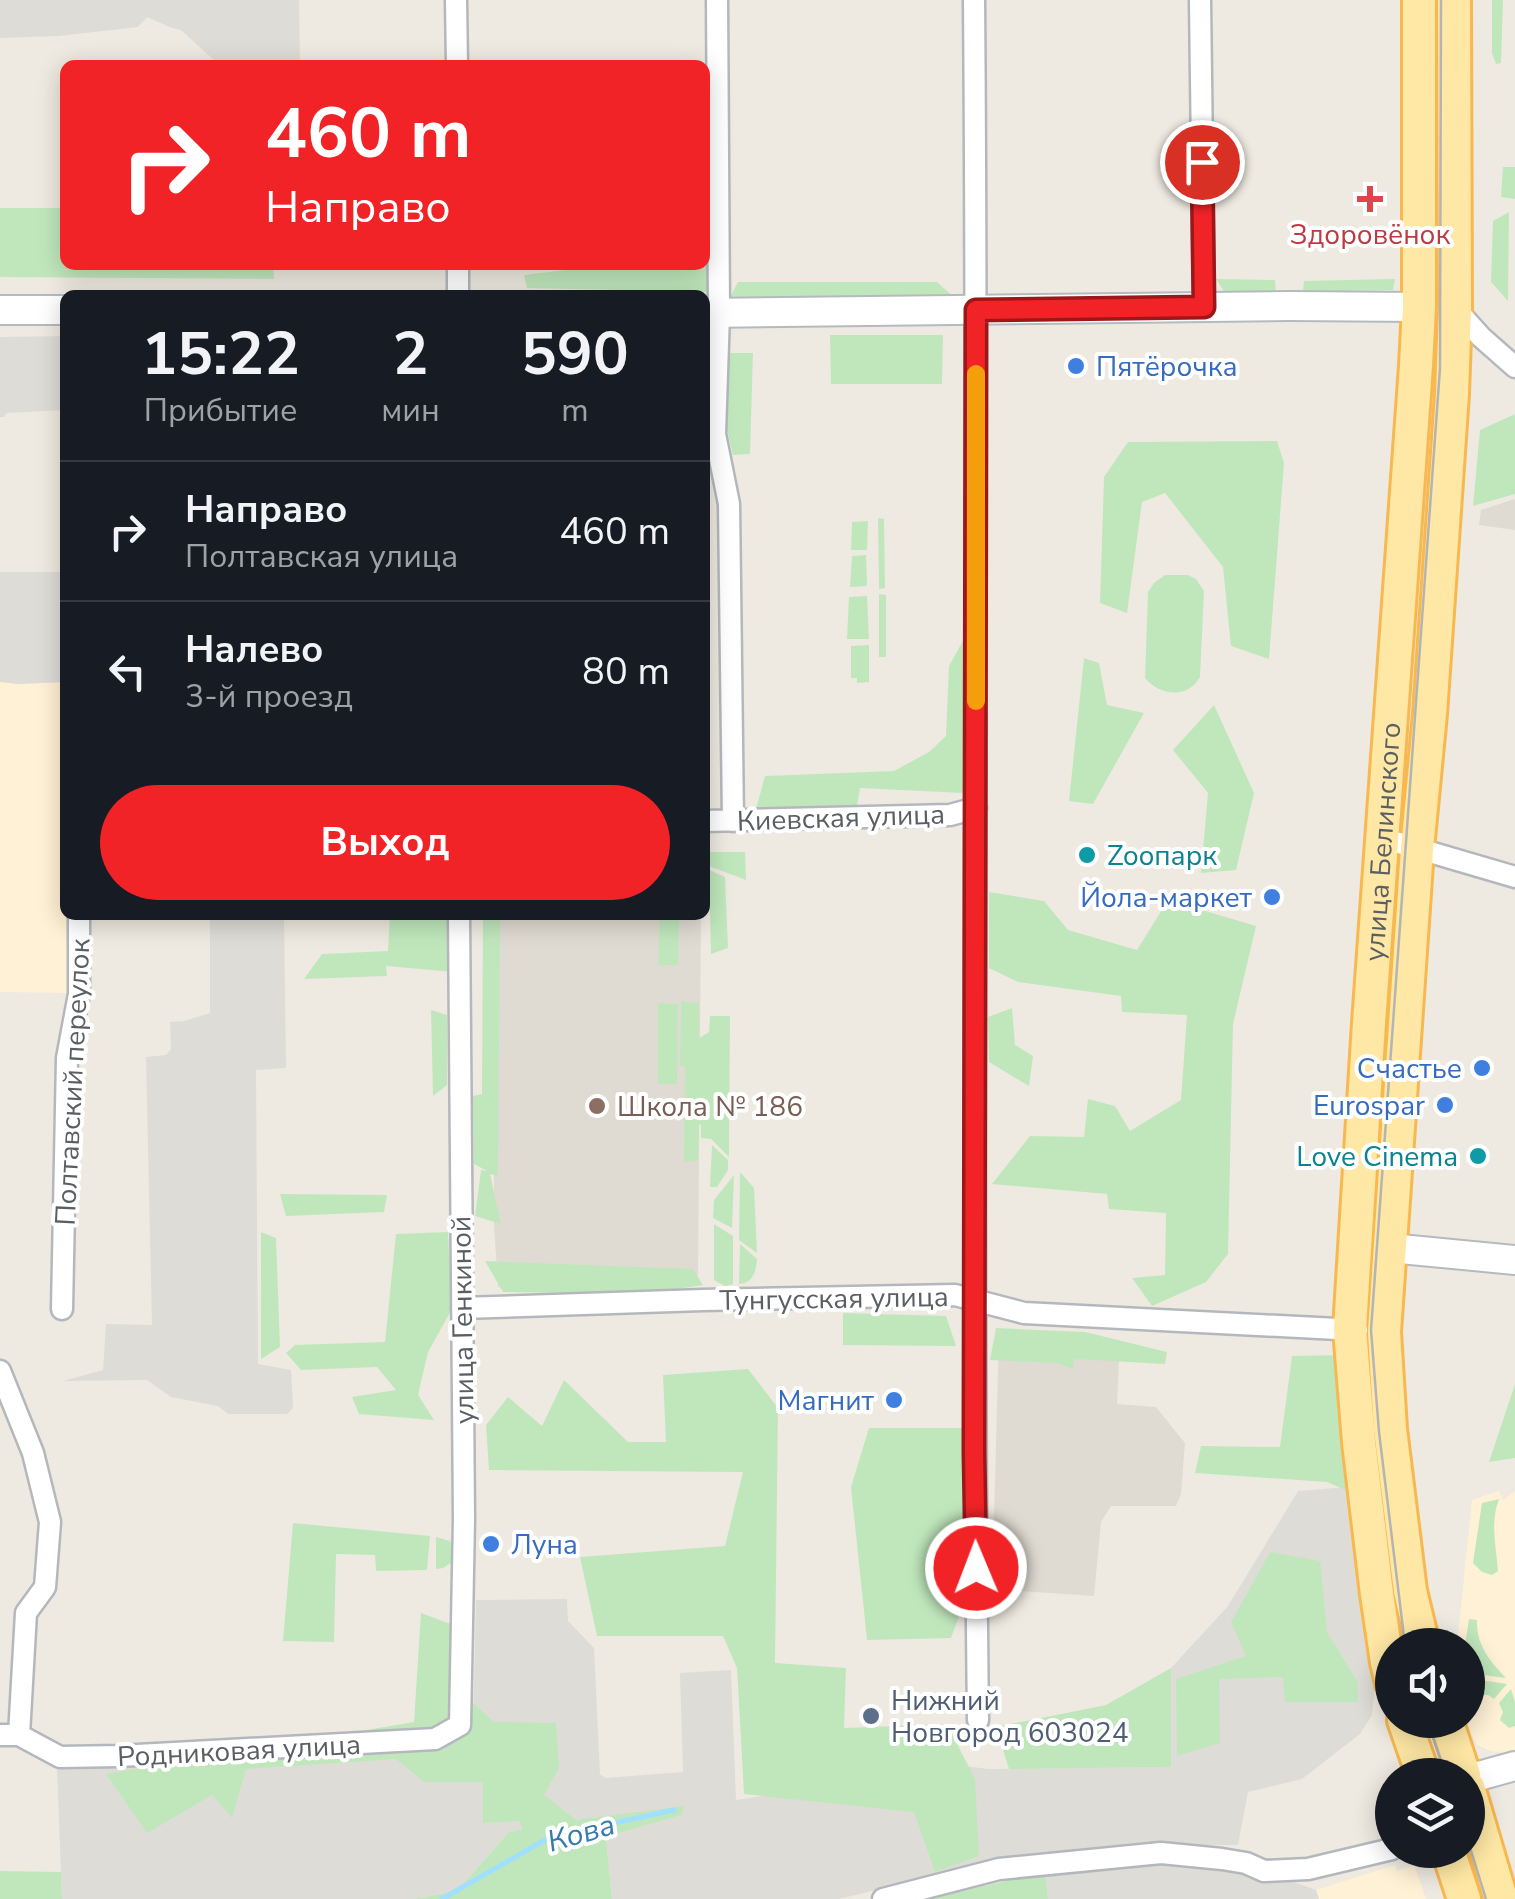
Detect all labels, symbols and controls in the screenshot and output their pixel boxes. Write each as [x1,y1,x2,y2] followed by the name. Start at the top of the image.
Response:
[265,86,471,182] text: 460 m
[100,100,230,230] icon: right
[1160,120,1245,205] pin
[1175,135,1230,190] icon: arrive
[265,177,451,238] text: Направо
[1357,186,1383,212] marker: Здоровёнок
[1290,216,1450,254] place label: Здоровёнок
[141,313,300,395] text: 15:22
[392,313,428,395] text: 2
[521,313,629,395] text: 590
[1096,348,1238,386] place label: Пятёрочка
[1065,355,1087,377] marker: Пятёрочка
[144,389,297,432] text: Прибытие
[381,389,440,432] text: мин
[561,389,589,432] text: m
[185,484,347,535] text: Направо
[100,504,155,559] icon: right
[559,506,670,557] text: 460 m
[185,535,458,578] text: Полтавская улица
[185,624,324,675] text: Налево
[100,644,155,699] icon: left
[582,646,670,697] text: 80 m
[185,675,353,718] text: 3-й проезд
[1355,721,1410,963] street label: улица Белинского
[100,785,670,900] button: Выход
[736,795,946,841] street label: Киевская улица
[1107,837,1217,875] place label: Zooпарк
[1076,844,1098,866] marker: Zooпарк
[1080,879,1253,917] place label: Йола-маркет
[1261,886,1283,908] marker: Йола-маркет
[47,937,100,1226] street label: Полтавский переулок
[1357,1050,1462,1088] place label: Счастье
[1471,1057,1493,1079] marker: Счастье
[1313,1087,1425,1125] place label: Eurospar
[617,1088,803,1126] place label: Школа № 186
[1434,1094,1456,1116] marker: Eurospar
[586,1095,608,1117] marker: Школа № 186
[1296,1138,1458,1176] place label: Love Cinema
[1467,1145,1489,1167] marker: Love Cinema
[442,1215,484,1425] street label: улица Генкиной
[719,1278,949,1320] street label: Тунгусская улица
[778,1382,875,1420] place label: Магнит
[883,1389,905,1411] marker: Магнит
[924,1516,1028,1620] position arrow
[511,1526,578,1564] place label: Луна
[480,1533,502,1555] marker: Луна
[1375,1628,1485,1868] map controls
[1375,1628,1485,1738] button: sound
[891,1682,1129,1752] place label: Нижний Новгород 603024
[860,1705,882,1727] marker: Нижний Новгород 603024
[116,1726,362,1776] street label: Родниковая улица
[1375,1758,1485,1868] button: layers
[543,1804,620,1863] water label: Кова

